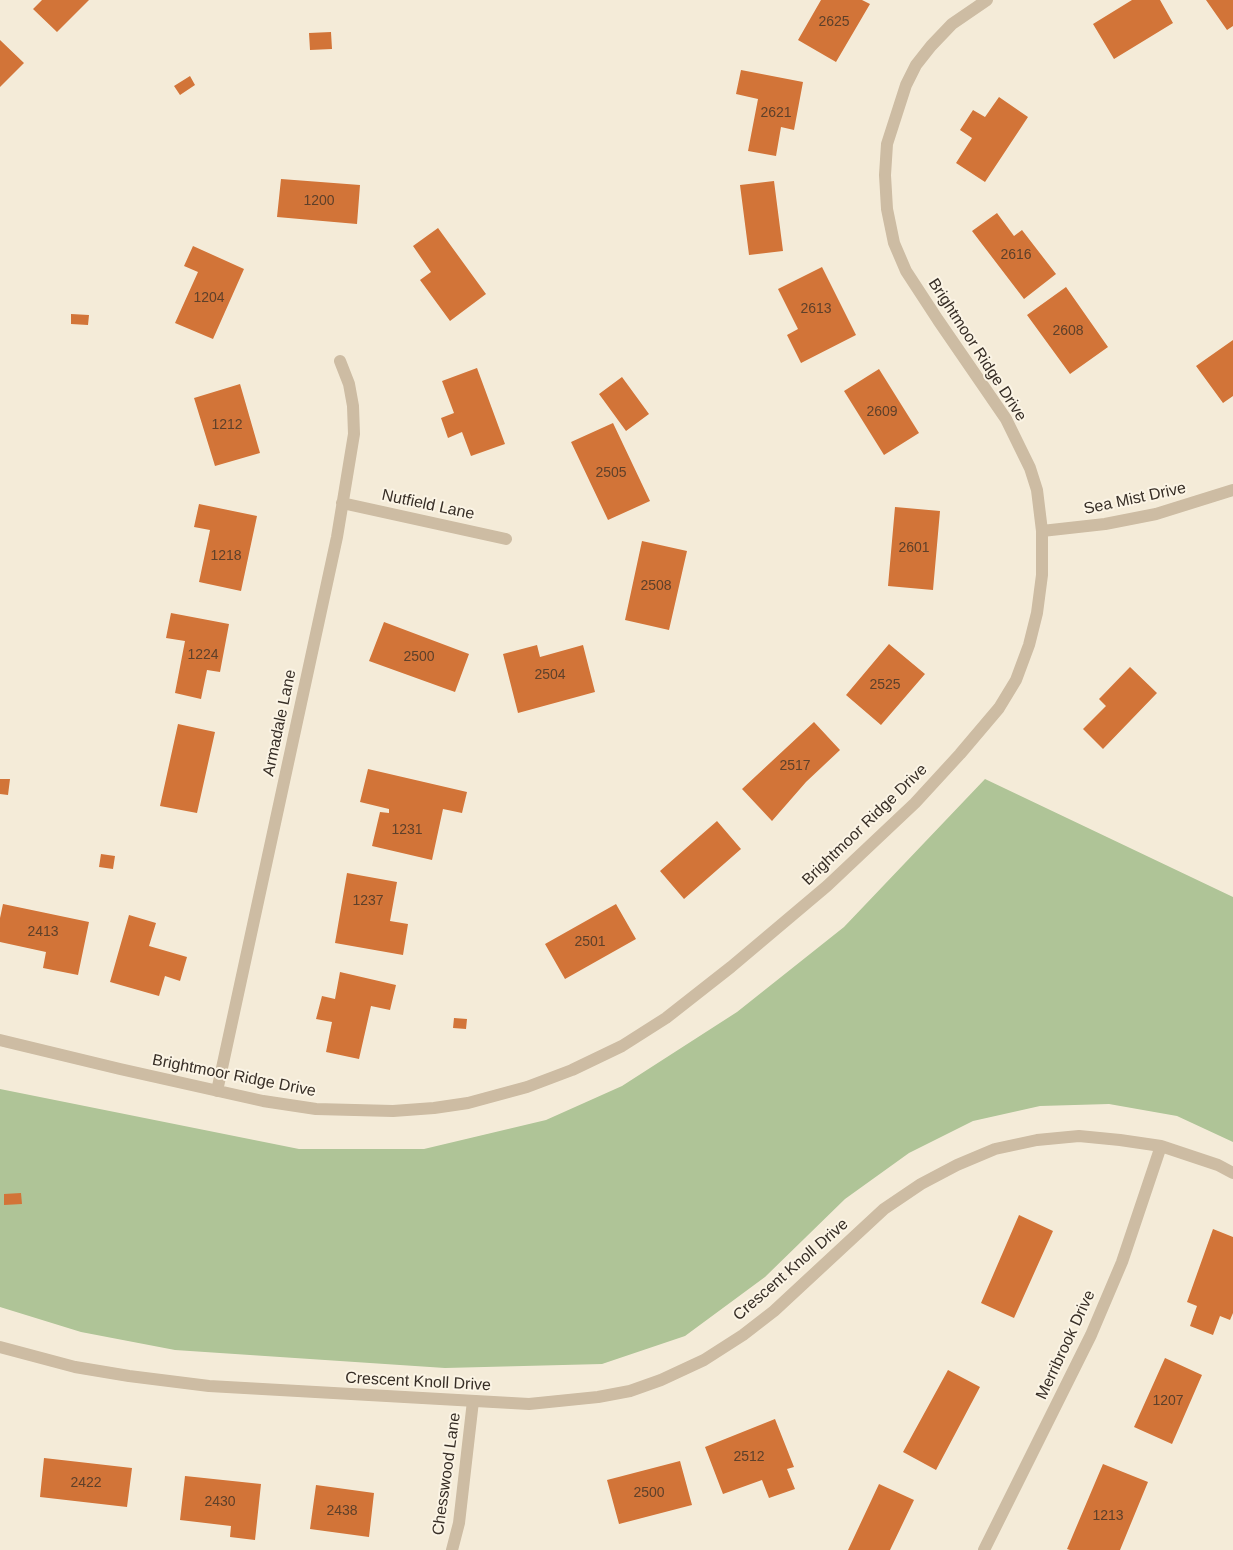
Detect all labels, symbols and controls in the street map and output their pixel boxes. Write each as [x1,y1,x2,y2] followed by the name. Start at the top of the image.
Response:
[818,14,850,30] house number: 2625
[760,105,792,121] house number: 2621
[303,193,335,209] house number: 1200
[1000,247,1032,263] house number: 2616
[924,275,1030,425] street label: Brightmoor Ridge Drive
[193,290,225,306] house number: 1204
[800,301,832,317] house number: 2613
[1052,323,1084,339] house number: 2608
[866,404,898,420] house number: 2609
[211,417,243,433] house number: 1212
[595,465,627,481] house number: 2505
[1082,479,1188,519] street label: Sea Mist Drive
[380,486,476,524] street label: Nutfield Lane
[898,540,930,556] house number: 2601
[210,548,242,564] house number: 1218
[640,578,672,594] house number: 2508
[187,647,219,663] house number: 1224
[403,649,435,665] house number: 2500
[534,667,566,683] house number: 2504
[259,668,301,778] street label: Armadale Lane
[869,677,901,693] house number: 2525
[779,758,811,774] house number: 2517
[799,760,931,890] street label: Brightmoor Ridge Drive
[391,822,423,838] house number: 1231
[352,893,384,909] house number: 1237
[27,924,59,940] house number: 2413
[574,934,606,950] house number: 2501
[151,1051,317,1101] street label: Brightmoor Ridge Drive
[730,1215,852,1325] street label: Crescent Knoll Drive
[1032,1287,1100,1403] street label: Merribrook Drive
[345,1369,491,1395] street label: Crescent Knoll Drive
[1152,1393,1184,1409] house number: 1207
[429,1411,465,1537] street label: Chesswood Lane
[733,1449,765,1465] house number: 2512
[70,1475,102,1491] house number: 2422
[633,1485,665,1501] house number: 2500
[204,1494,236,1510] house number: 2430
[326,1503,358,1519] house number: 2438
[1092,1508,1124,1524] house number: 1213

